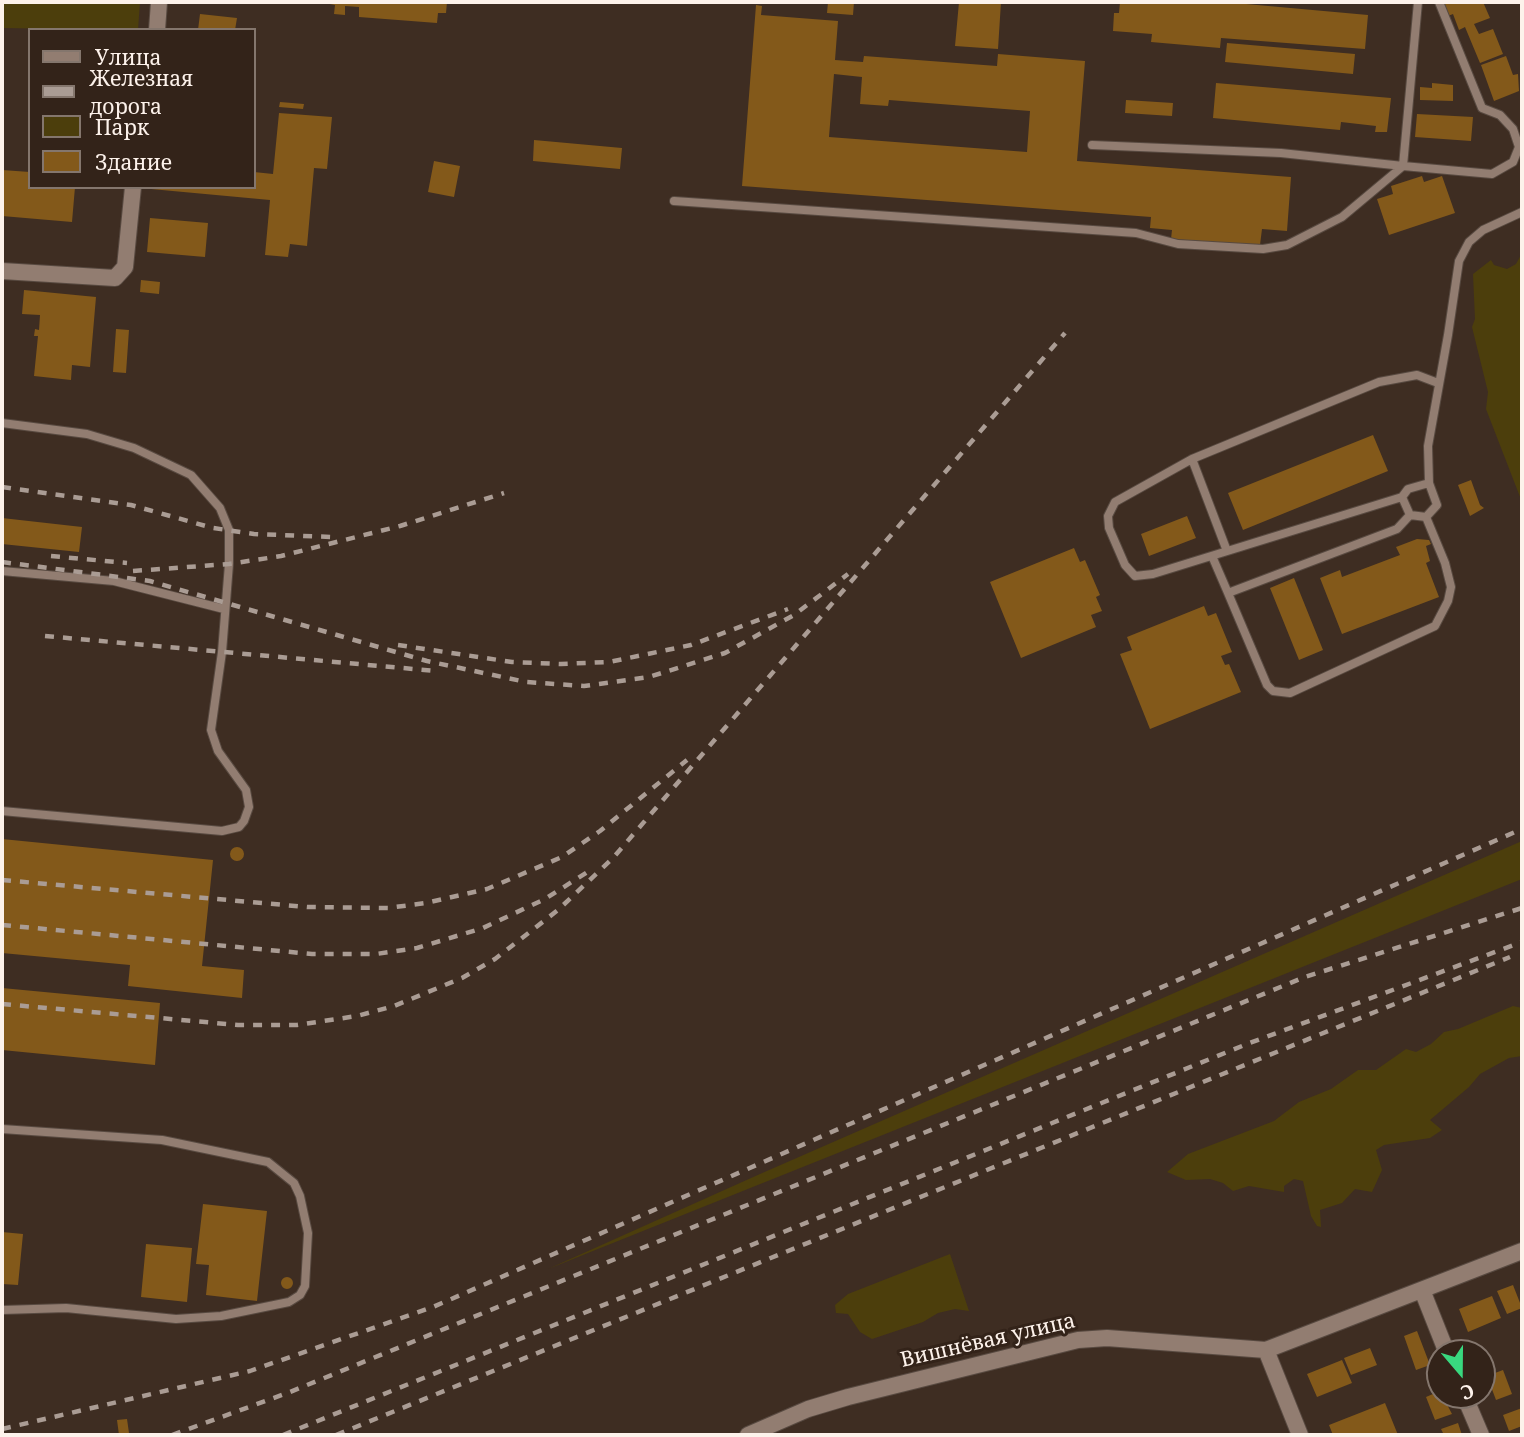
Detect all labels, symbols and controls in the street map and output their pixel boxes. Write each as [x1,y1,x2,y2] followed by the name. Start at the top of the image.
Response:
[28,28,256,189] legend
[95,43,162,71] text: Улица
[89,64,193,120] text: Железная дорога
[95,113,149,141] text: Парк
[95,148,172,176] text: Здание
[898,1309,1078,1373] street label: Вишнёвая улица
[1426,1339,1496,1409] north arrow
[1457,1377,1478,1406] text: С

